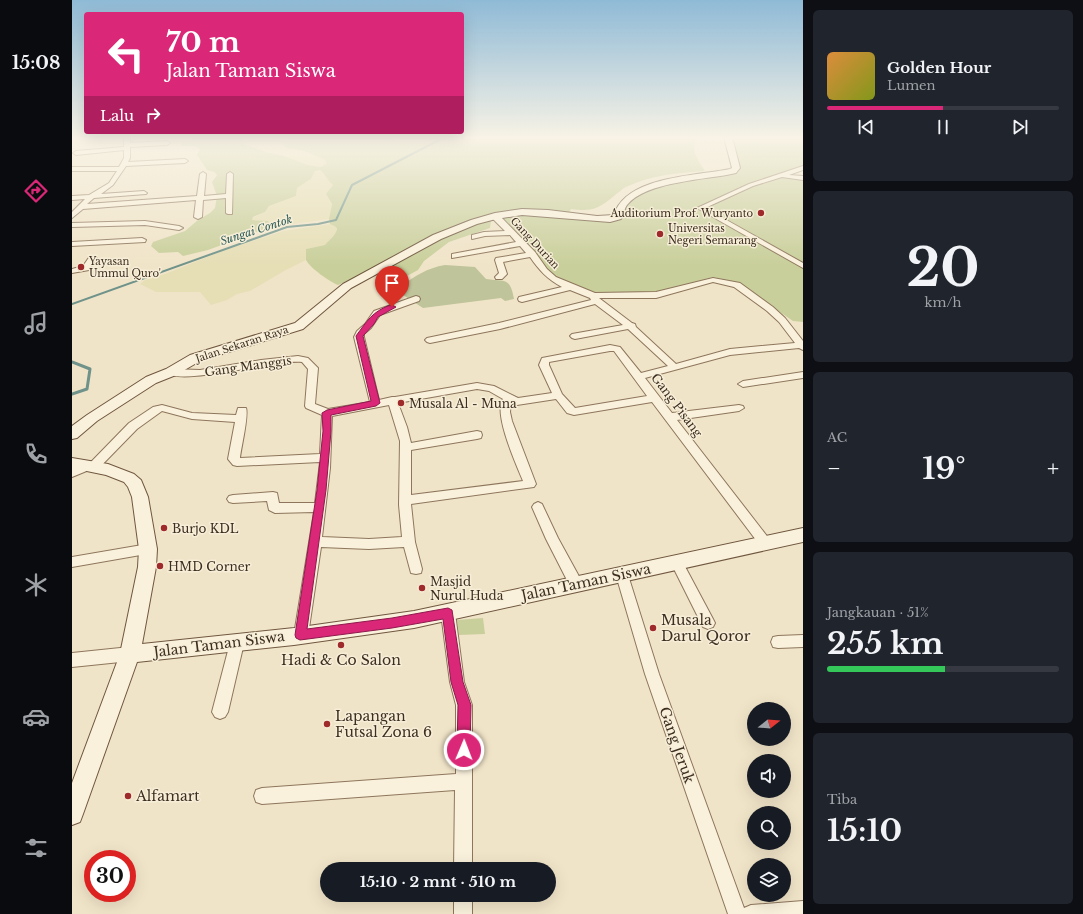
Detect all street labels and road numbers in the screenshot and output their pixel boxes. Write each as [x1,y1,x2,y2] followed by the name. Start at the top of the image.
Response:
[508,214,562,272] street label: Gang Durian
[192,323,290,366] street label: Jalan Sekaran Raya
[203,352,293,380] street label: Gang Manggis
[648,370,706,440] street label: Gang Pisang
[518,559,653,605] street label: Jalan Taman Siswa
[150,627,286,661] street label: Jalan Taman Siswa
[656,704,699,786] street label: Gang Jeruk

